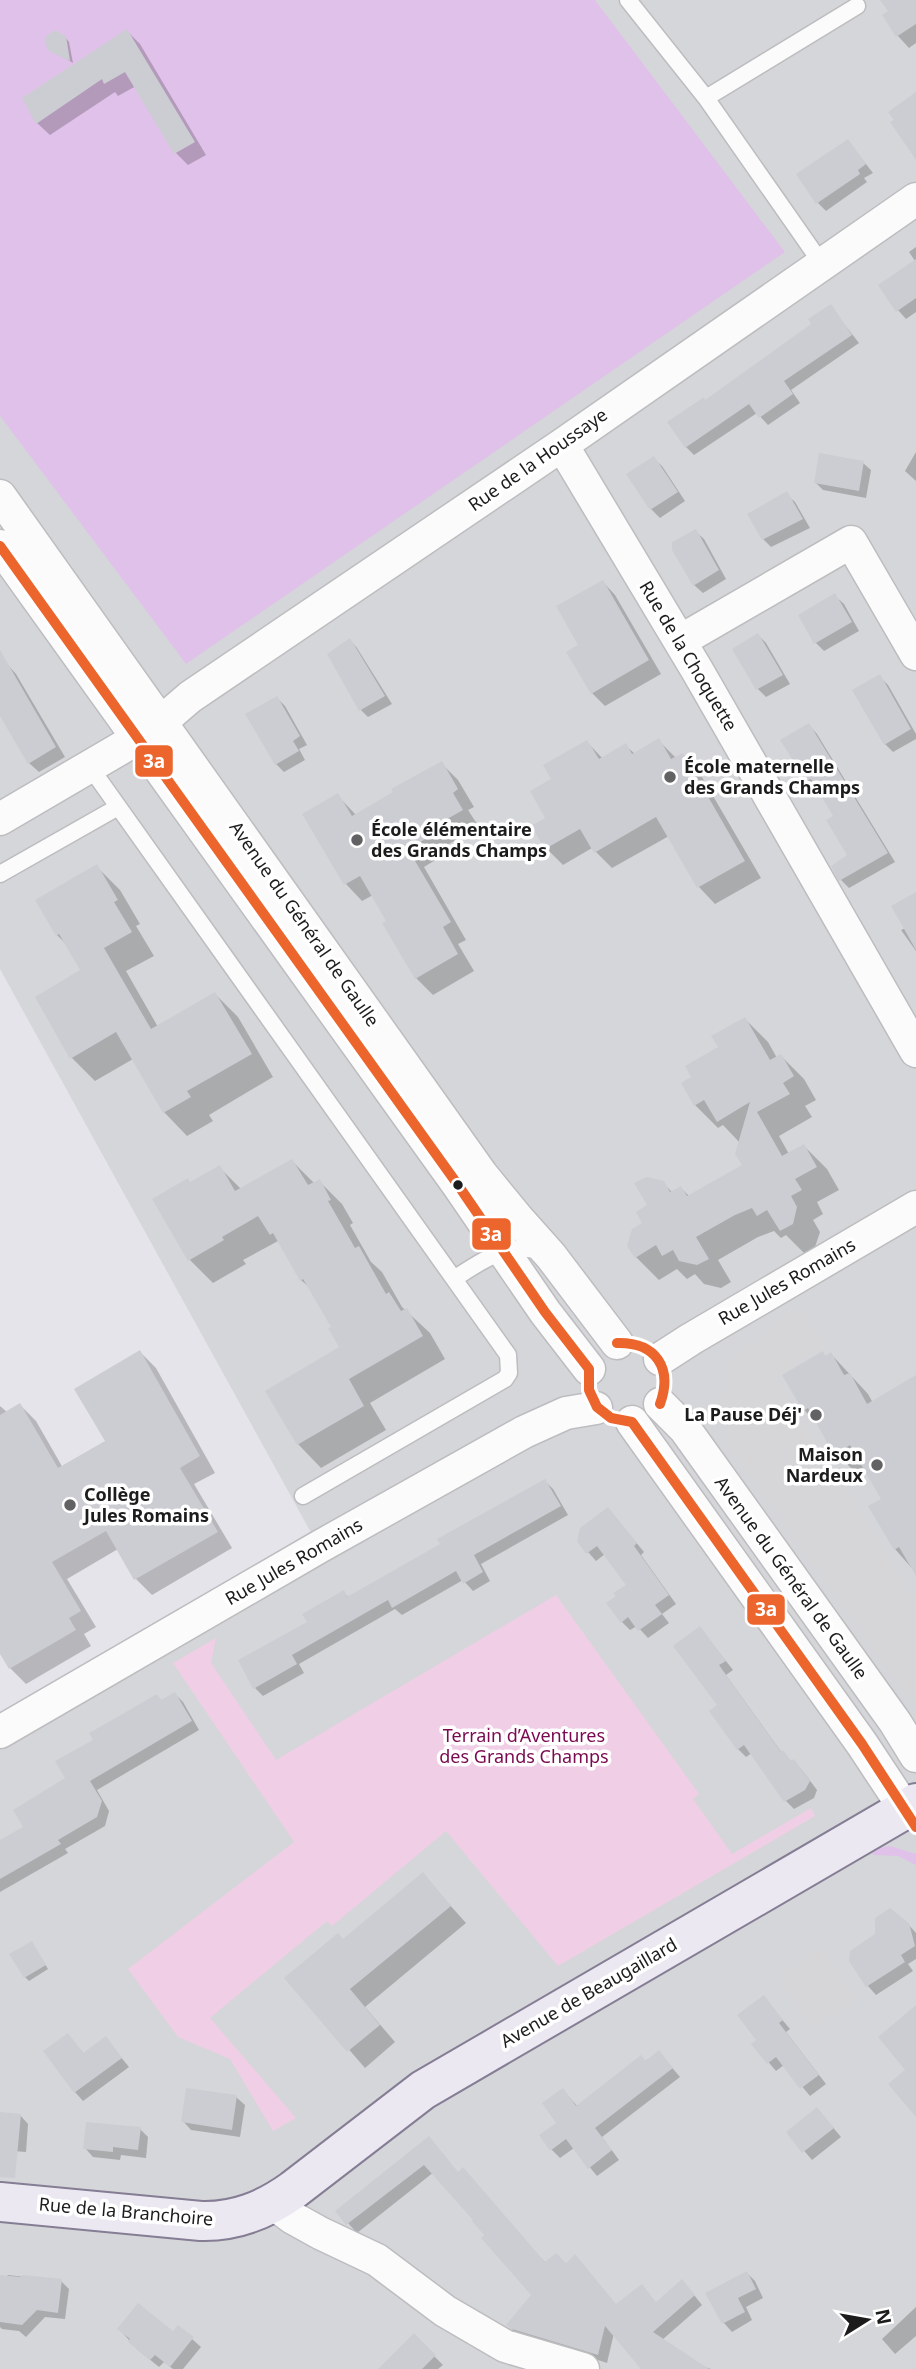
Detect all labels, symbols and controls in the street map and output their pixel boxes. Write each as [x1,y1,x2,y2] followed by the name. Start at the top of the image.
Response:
[463,402,612,516] street label: Rue de la Houssaye
[634,576,743,735] street label: Rue de la Choquette
[134,744,174,778] line badge: 3a
[143,748,165,774] text: 3a
[684,754,860,799] place label: École maternelle des Grands Champs
[662,769,678,785] marker: École maternelle des Grands Champs
[225,816,385,1031] street label: Avenue du Général de Gaulle
[371,817,547,862] place label: École élémentaire des Grands Champs
[349,832,365,848] marker: École élémentaire des Grands Champs
[451,1178,465,1192] unlabelled marker
[471,1217,512,1251] line badge: 3a
[480,1221,502,1247] text: 3a
[714,1232,859,1330] street label: Rue Jules Romains
[684,1402,802,1426] place label: La Pause Déj'
[808,1407,824,1423] marker: La Pause Déj'
[786,1442,864,1487] place label: Maison Nardeux
[869,1457,885,1473] marker: Maison Nardeux
[710,1471,874,1684] street label: Avenue du Général de Gaulle
[82,1482,209,1527] place label: Collège Jules Romains
[62,1497,78,1513] marker: Collège Jules Romains
[221,1512,366,1610] street label: Rue Jules Romains
[746,1593,786,1626] line badge: 3a
[755,1596,777,1622] text: 3a
[439,1723,609,1768] park label: Terrain d’Aventures des Grands Champs
[496,1932,681,2053] street label: Avenue de Beaugaillard
[38,2191,214,2231] street label: Rue de la Branchoire
[832,2285,902,2355] north arrow
[869,2307,898,2327] text: N

